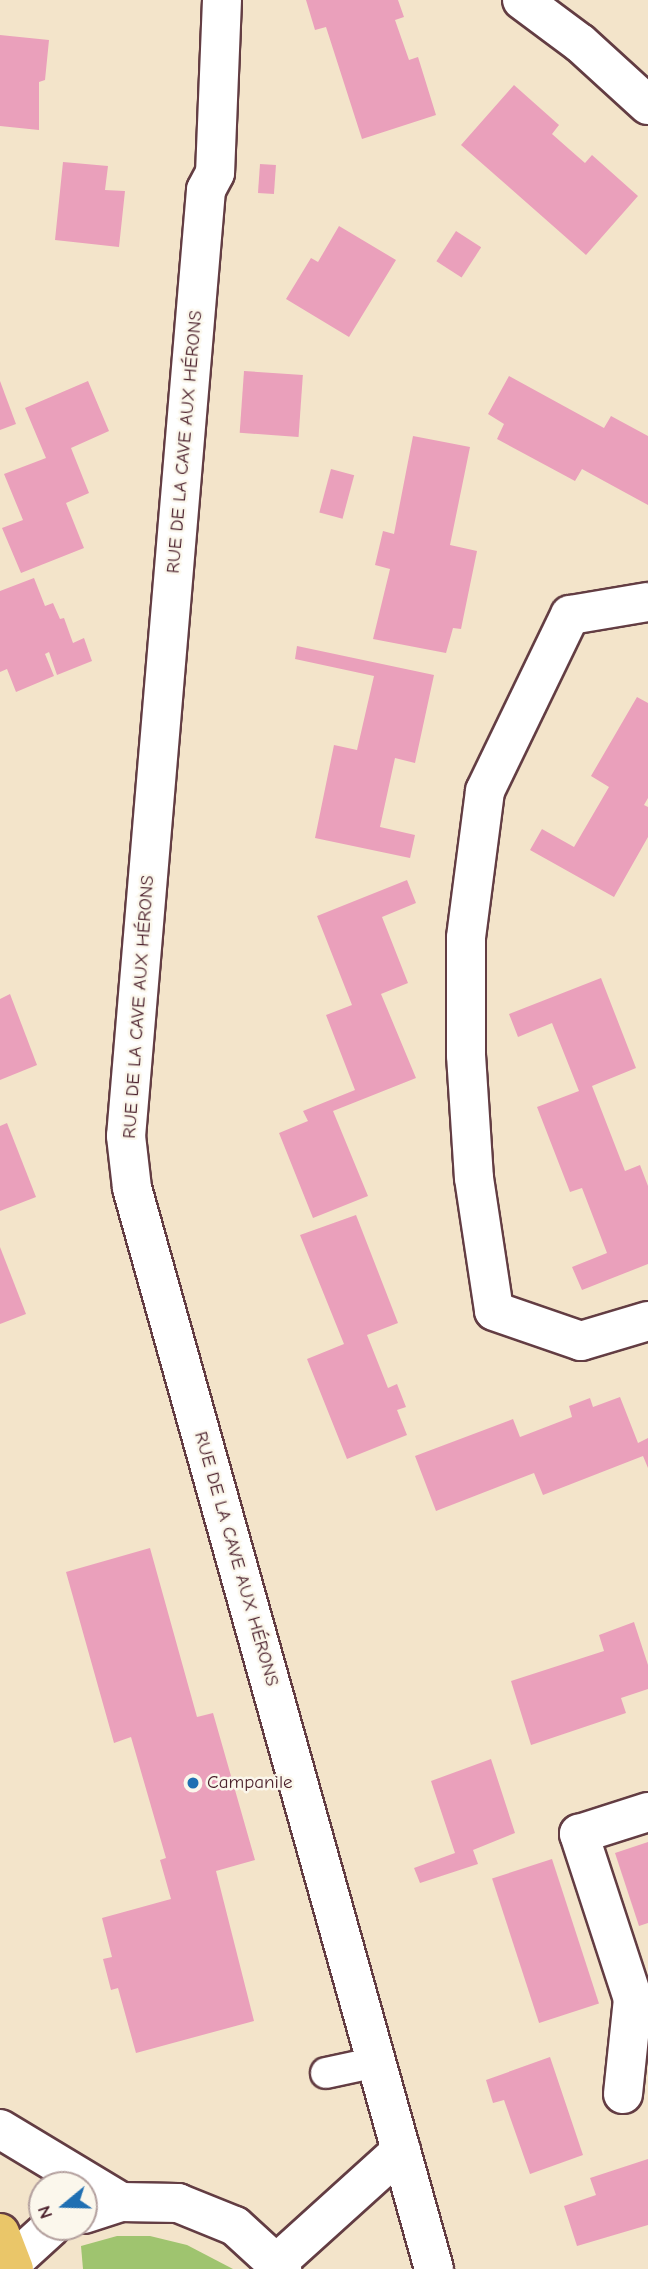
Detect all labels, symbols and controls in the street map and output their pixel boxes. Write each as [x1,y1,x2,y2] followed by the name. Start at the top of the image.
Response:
[162,309,208,575] street label: RUE DE LA CAVE AUX HÉRONS
[118,875,160,1139] street label: RUE DE LA CAVE AUX HÉRONS
[189,1429,283,1689] street label: RUE DE LA CAVE AUX HÉRONS
[207,1772,293,1794] place label: Campanile
[185,1775,201,1791] marker: Campanile
[28,2171,98,2241] north arrow
[33,2203,57,2222] text: N

